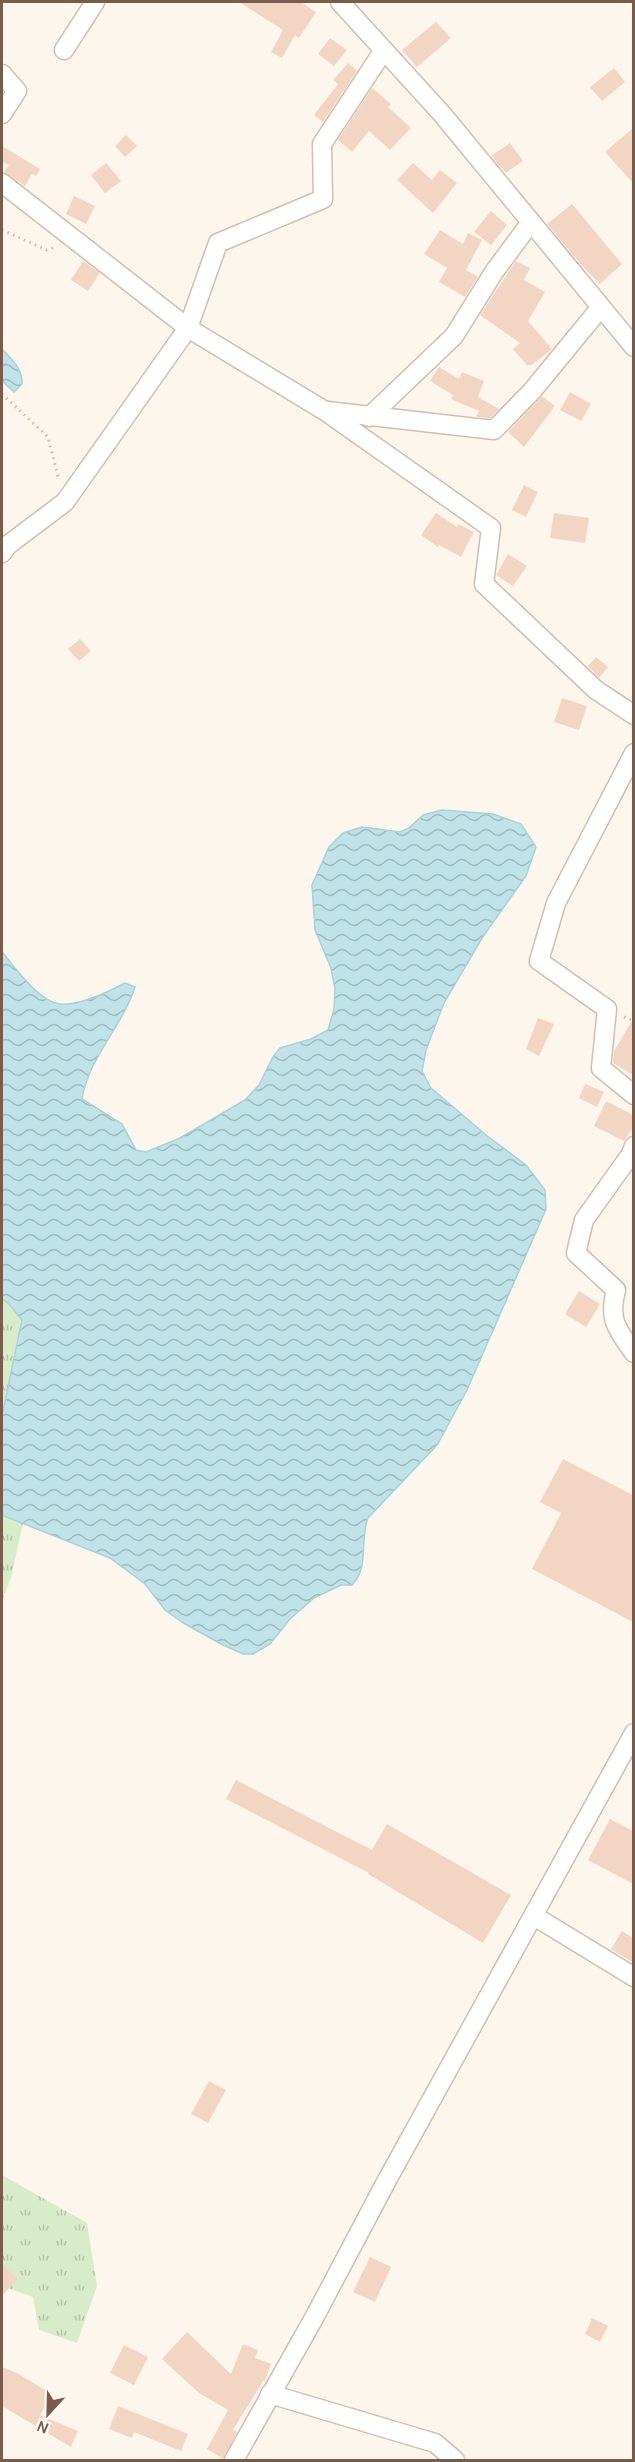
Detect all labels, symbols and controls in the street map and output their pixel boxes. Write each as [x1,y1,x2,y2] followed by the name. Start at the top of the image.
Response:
[18,2384,78,2444] north arrow
[34,2416,51,2438] text: N

